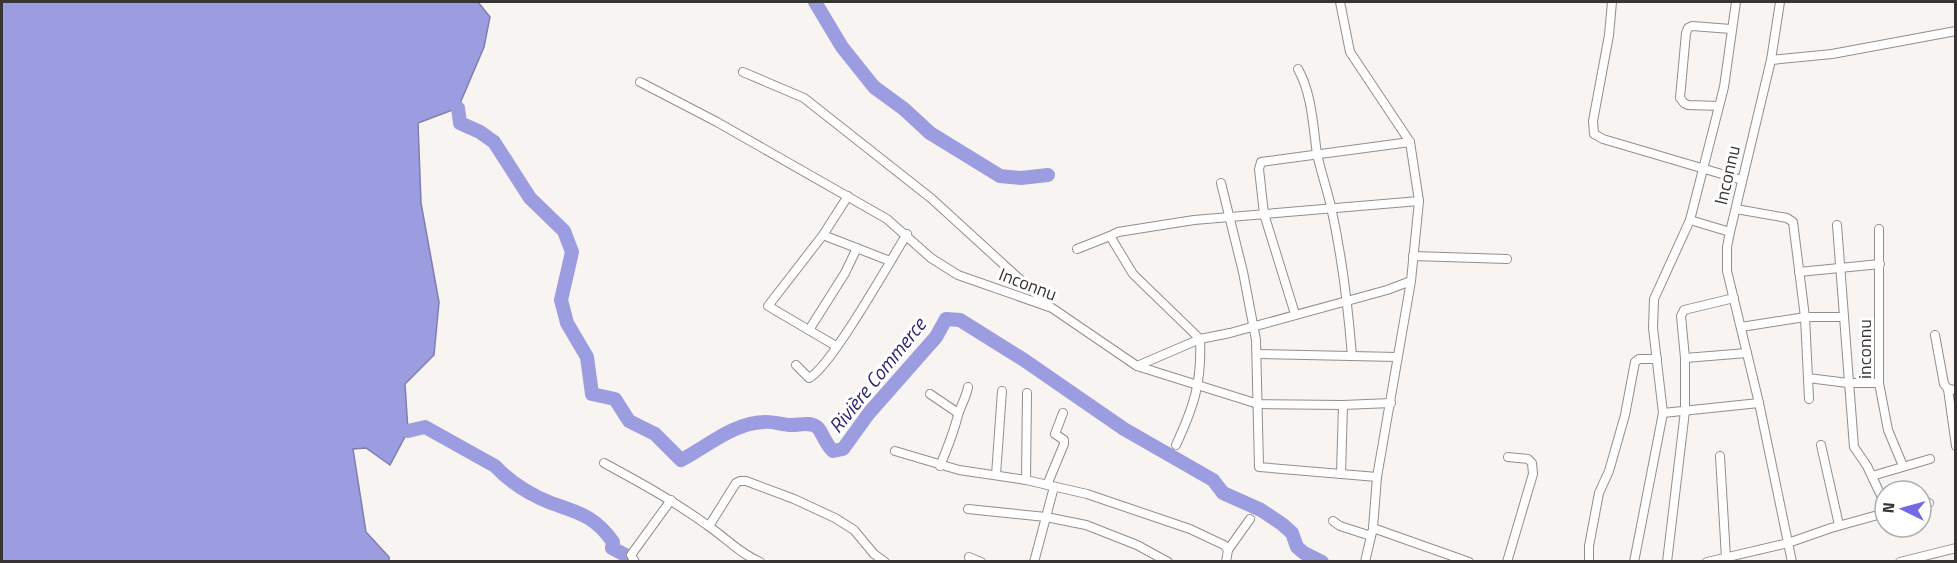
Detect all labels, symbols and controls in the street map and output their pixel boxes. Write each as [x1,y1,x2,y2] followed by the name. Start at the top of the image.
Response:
[1707,143,1747,207] street label: Inconnu
[995,261,1061,307] street label: Inconnu
[821,309,934,439] water label: Rivière Commerce
[1851,319,1878,379] street label: inconnu
[1873,479,1933,539] north arrow
[1876,501,1900,514] text: N

